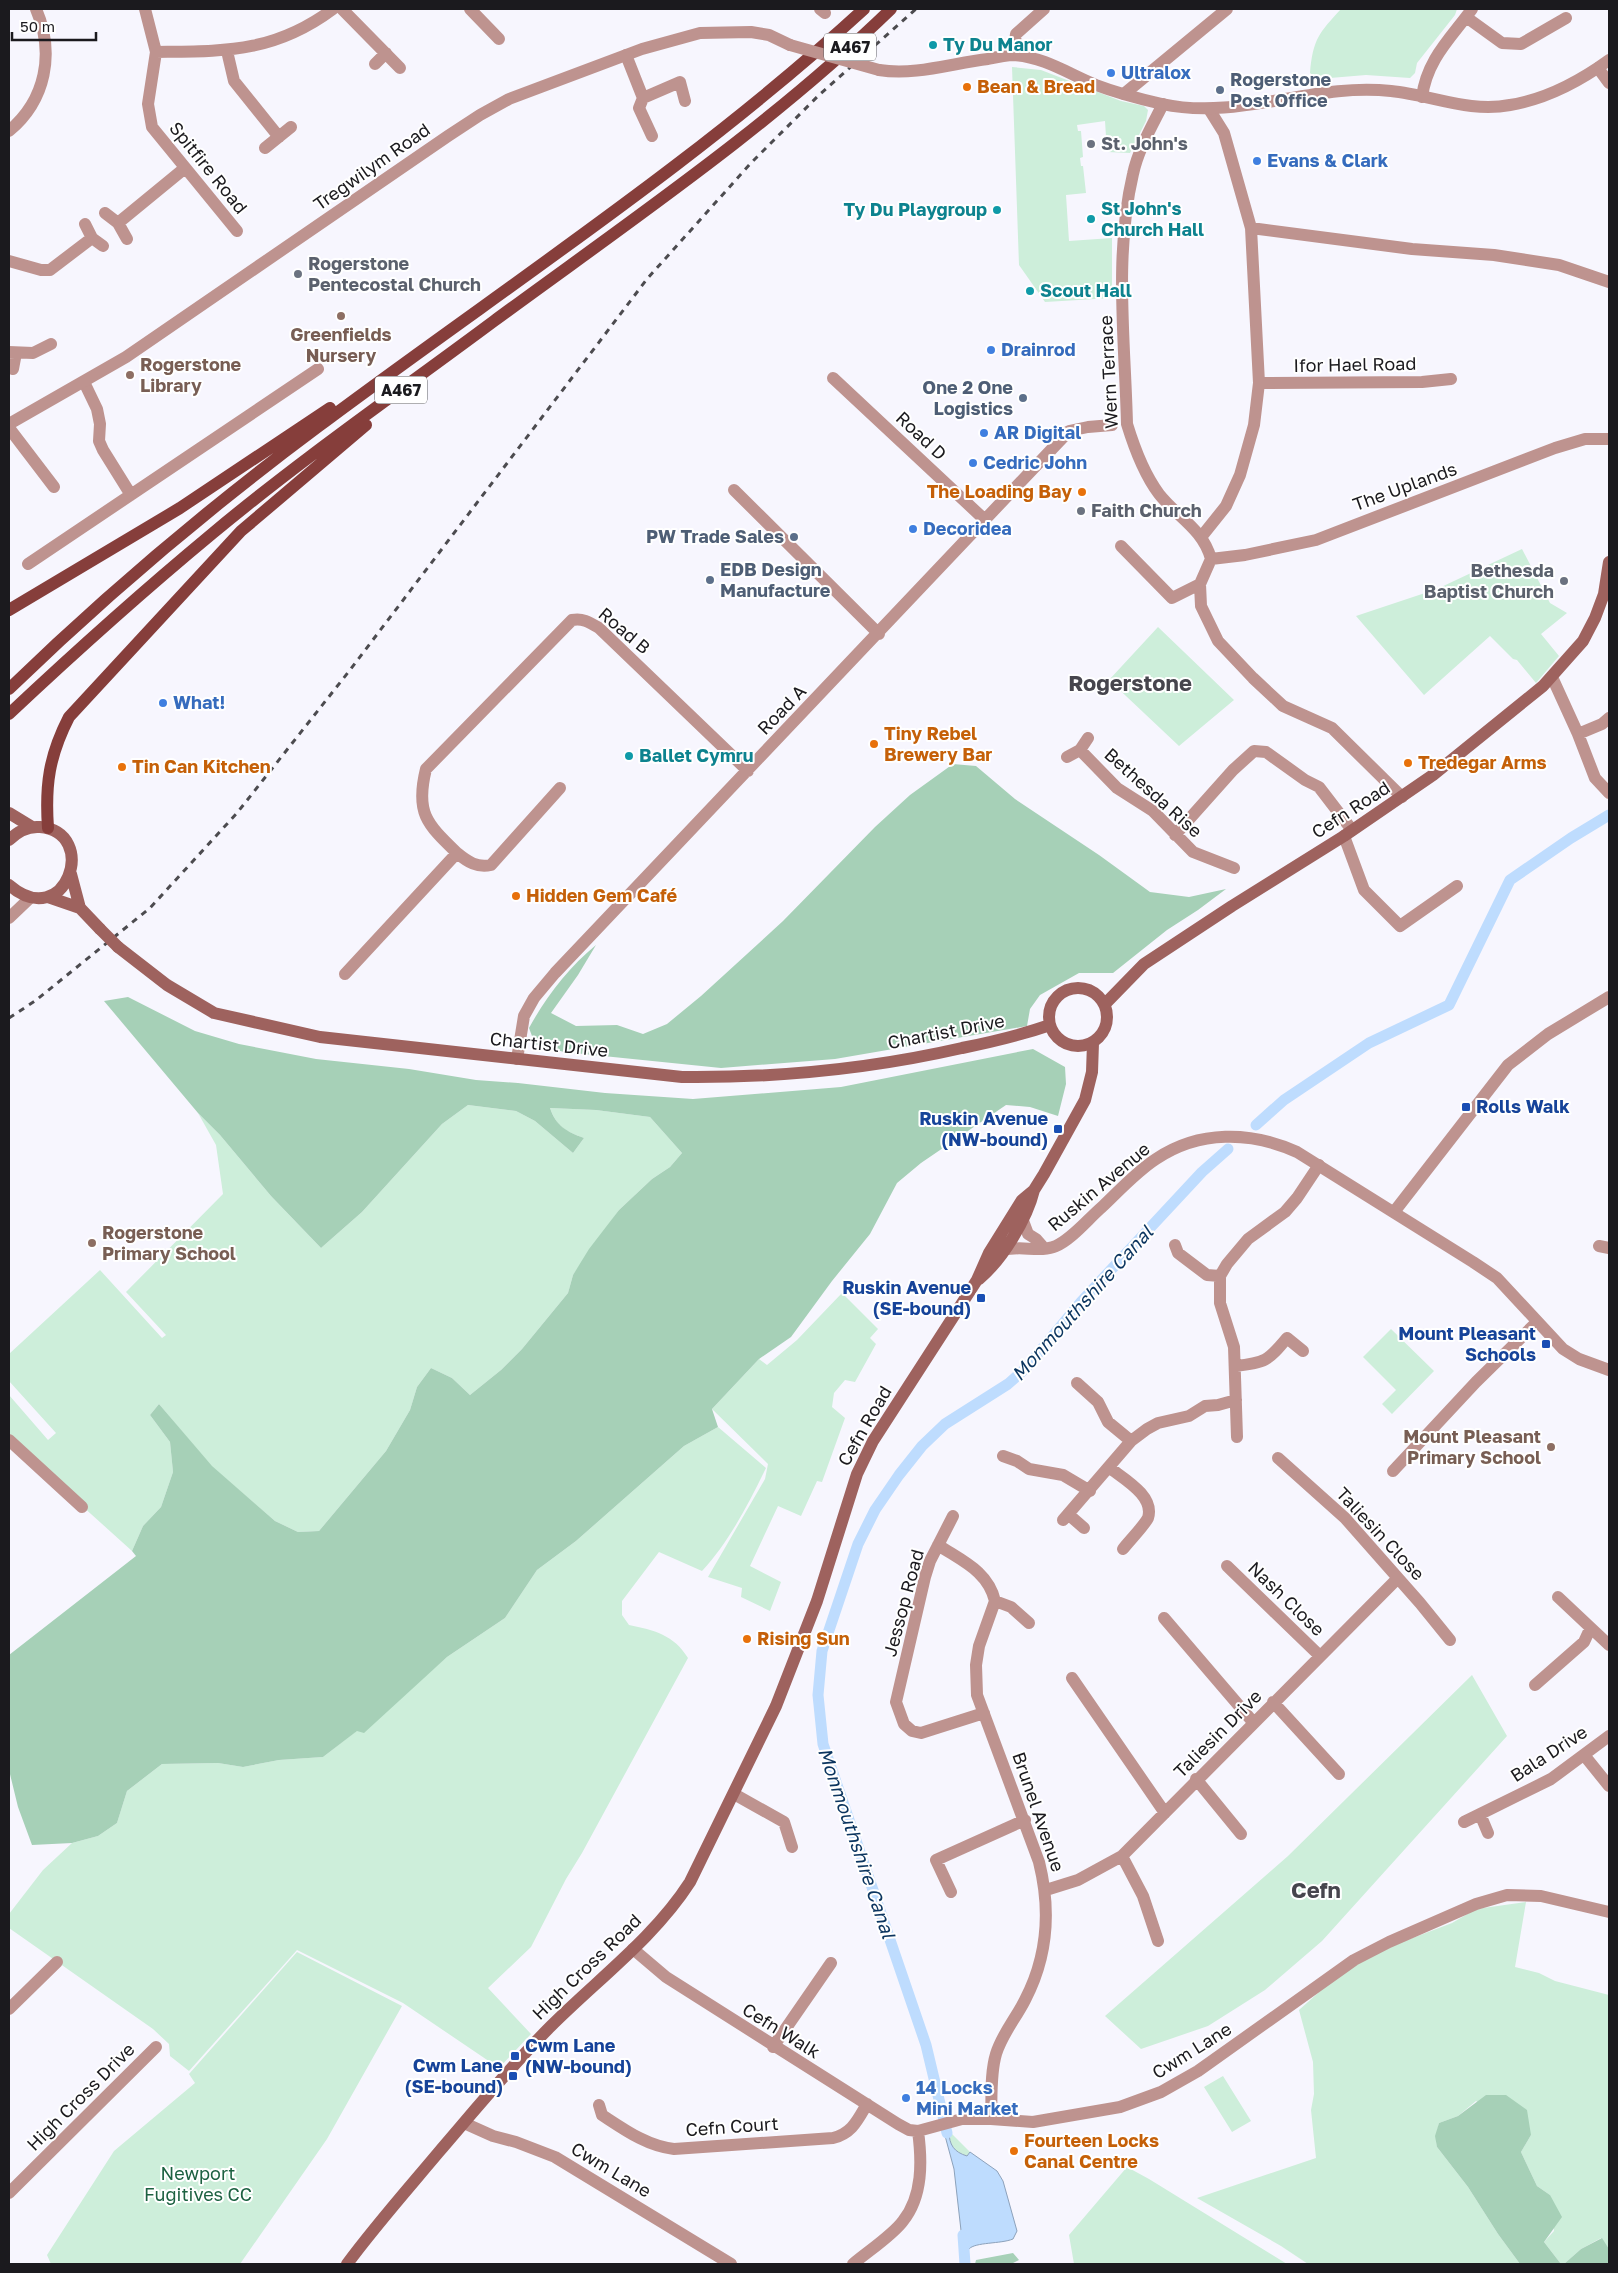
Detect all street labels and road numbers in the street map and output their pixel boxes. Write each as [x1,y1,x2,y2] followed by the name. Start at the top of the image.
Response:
[824,34,876,61] road number: A467
[165,117,253,218] street label: Spitfire Road
[309,118,434,215] street label: Tregwilym Road
[1094,315,1122,429] street label: Wern Terrace
[1293,352,1417,376] street label: Ifor Hael Road
[375,376,427,404] road number: A467
[892,406,952,464] street label: Road D
[1350,457,1460,515] street label: The Uplands
[594,602,655,658] street label: Road B
[752,680,810,739] street label: Road A
[1100,743,1207,842] street label: Bethesda Rise
[1307,776,1394,843] street label: Cefn Road
[885,1009,1006,1053] street label: Chartist Drive
[489,1027,609,1061] street label: Chartist Drive
[1043,1137,1154,1235] street label: Ruskin Avenue
[832,1382,896,1469] street label: Cefn Road
[1332,1482,1429,1584] street label: Taliesin Close
[878,1547,928,1659] street label: Jessop Road
[1244,1556,1329,1640] street label: Nash Close
[1169,1685,1266,1782] street label: Taliesin Drive
[1506,1720,1591,1786] street label: Bala Drive
[1008,1749,1070,1874] street label: Brunel Avenue
[527,1909,645,2024] street label: High Cross Road
[739,1998,824,2063] street label: Cefn Walk
[1148,2017,1235,2083] street label: Cwm Lane
[22,2038,139,2155] street label: High Cross Drive
[685,2112,779,2140] street label: Cefn Court
[568,2137,655,2202] street label: Cwm Lane

